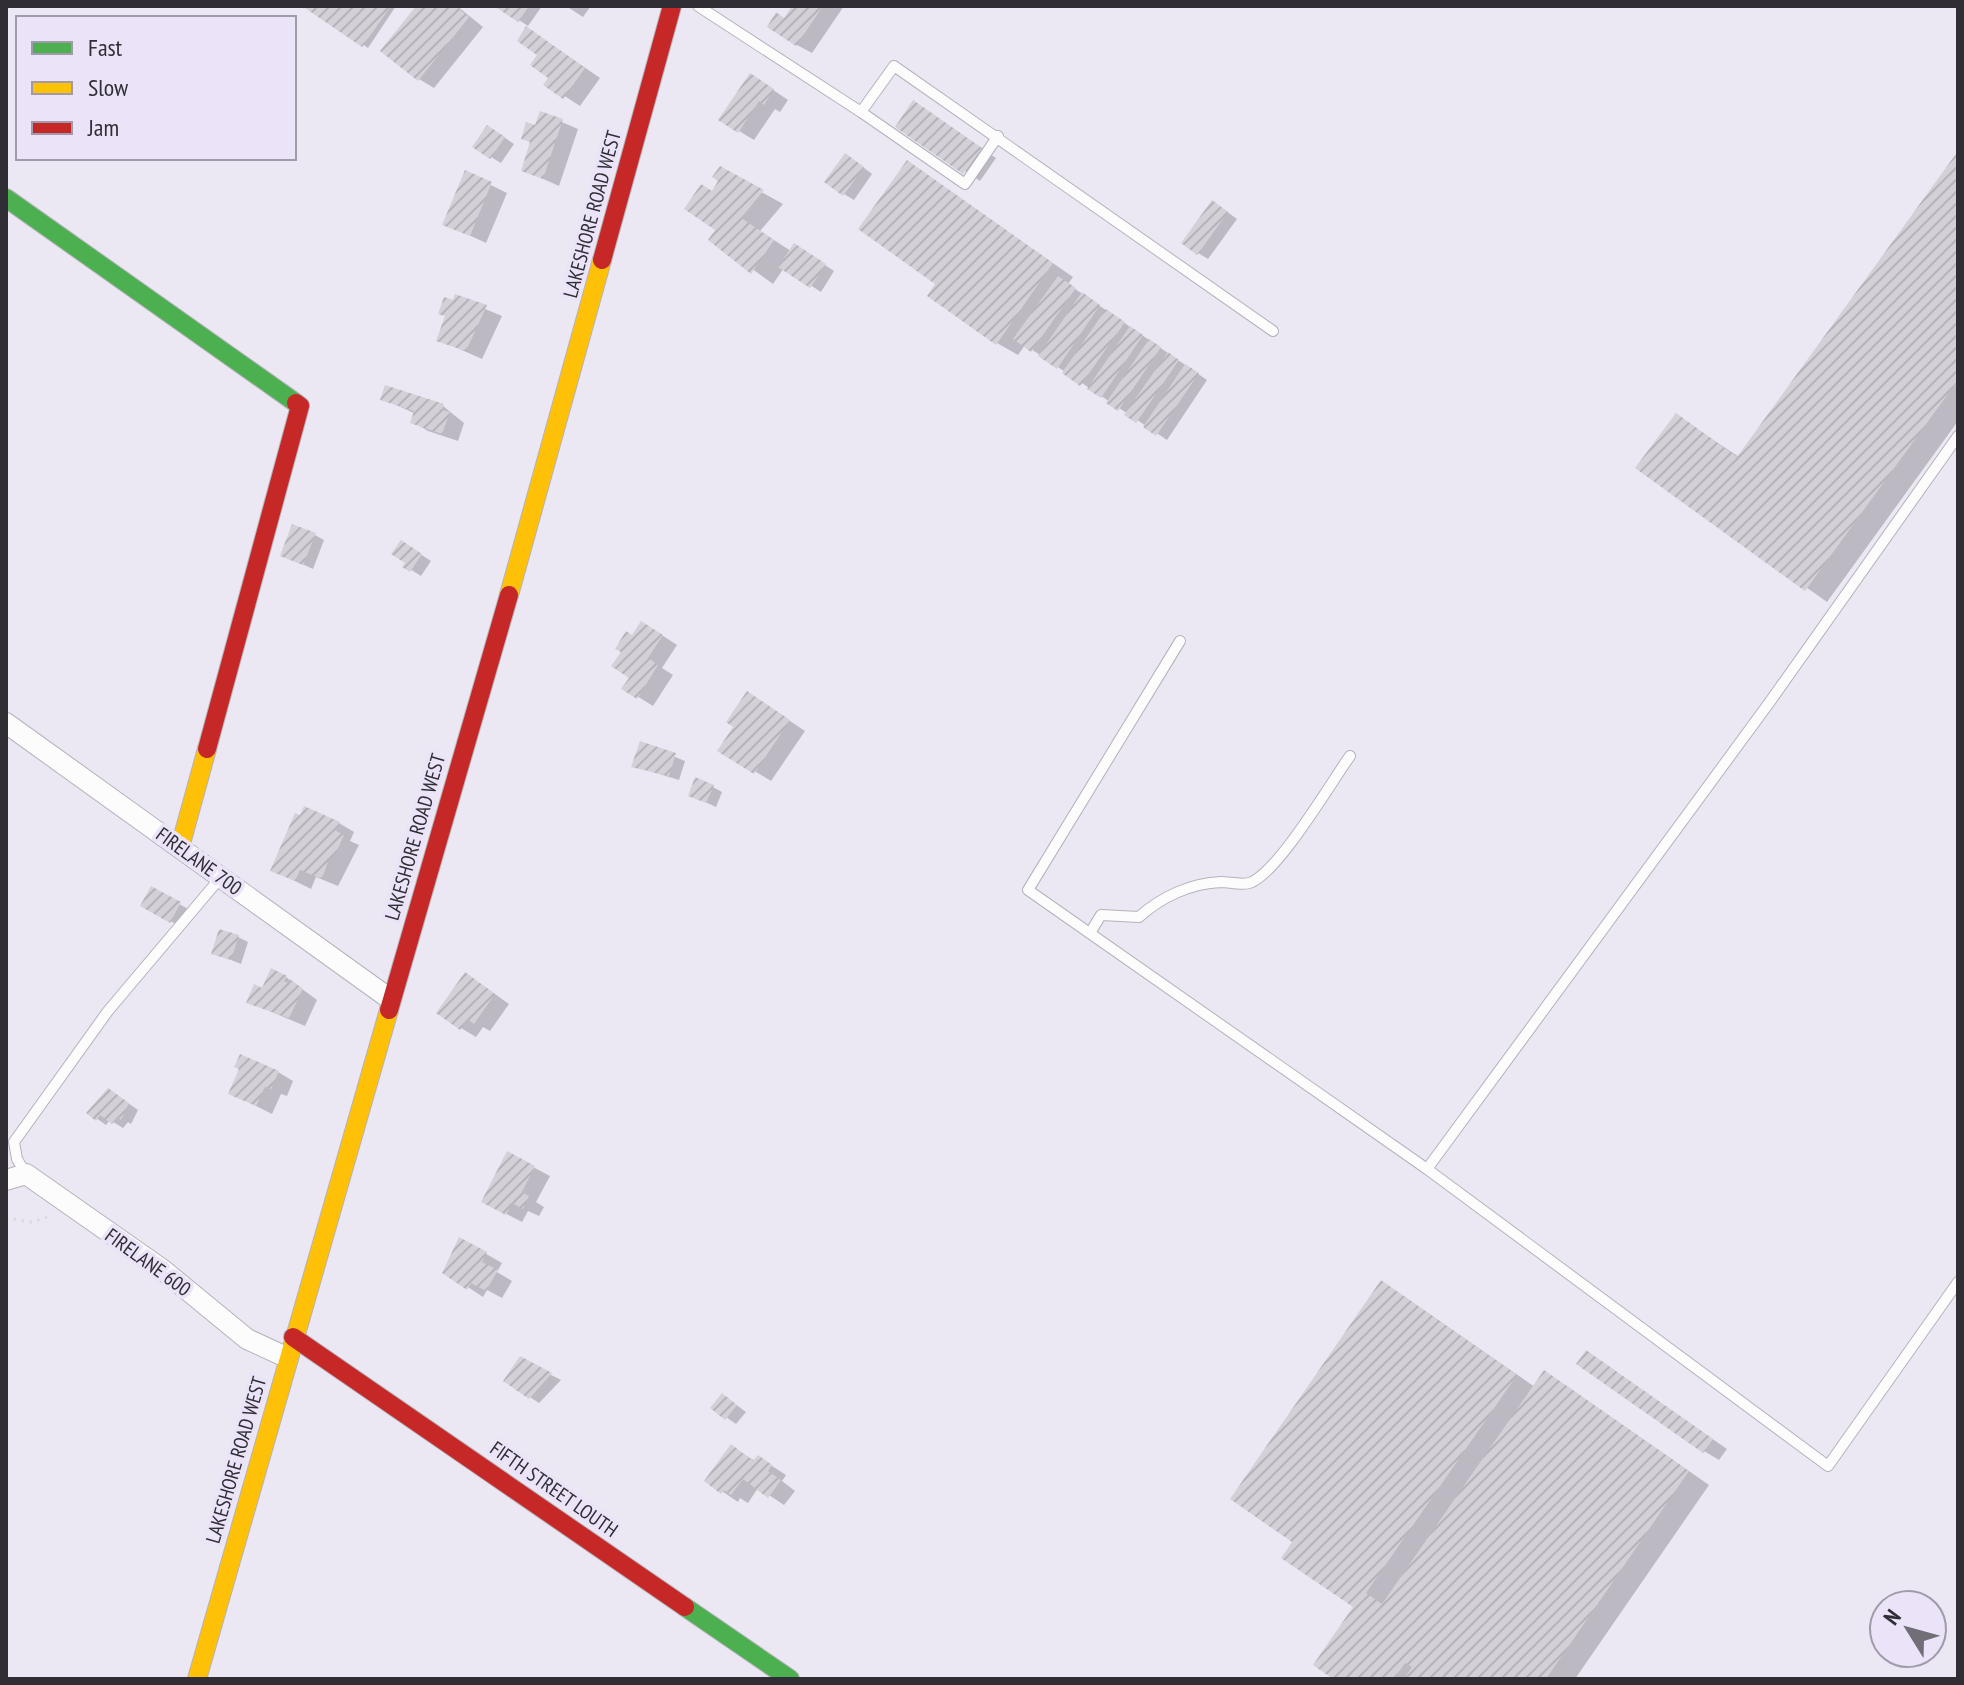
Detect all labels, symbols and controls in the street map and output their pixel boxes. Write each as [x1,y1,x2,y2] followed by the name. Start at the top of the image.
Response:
[16,16,296,160] legend
[88,32,123,63] text: Fast
[88,72,129,103] text: Slow
[87,112,119,143] text: Jam
[557,128,627,300] street label: LAKESHORE ROAD WEST
[379,751,451,923] street label: LAKESHORE ROAD WEST
[151,821,247,901] street label: FIRELANE 700
[100,1222,196,1302] street label: FIRELANE 600
[200,1374,272,1546] street label: LAKESHORE ROAD WEST
[485,1435,623,1543] street label: FIFTH STREET LOUTH
[1868,1589,1948,1669] north arrow
[1877,1604,1907,1630] text: N

